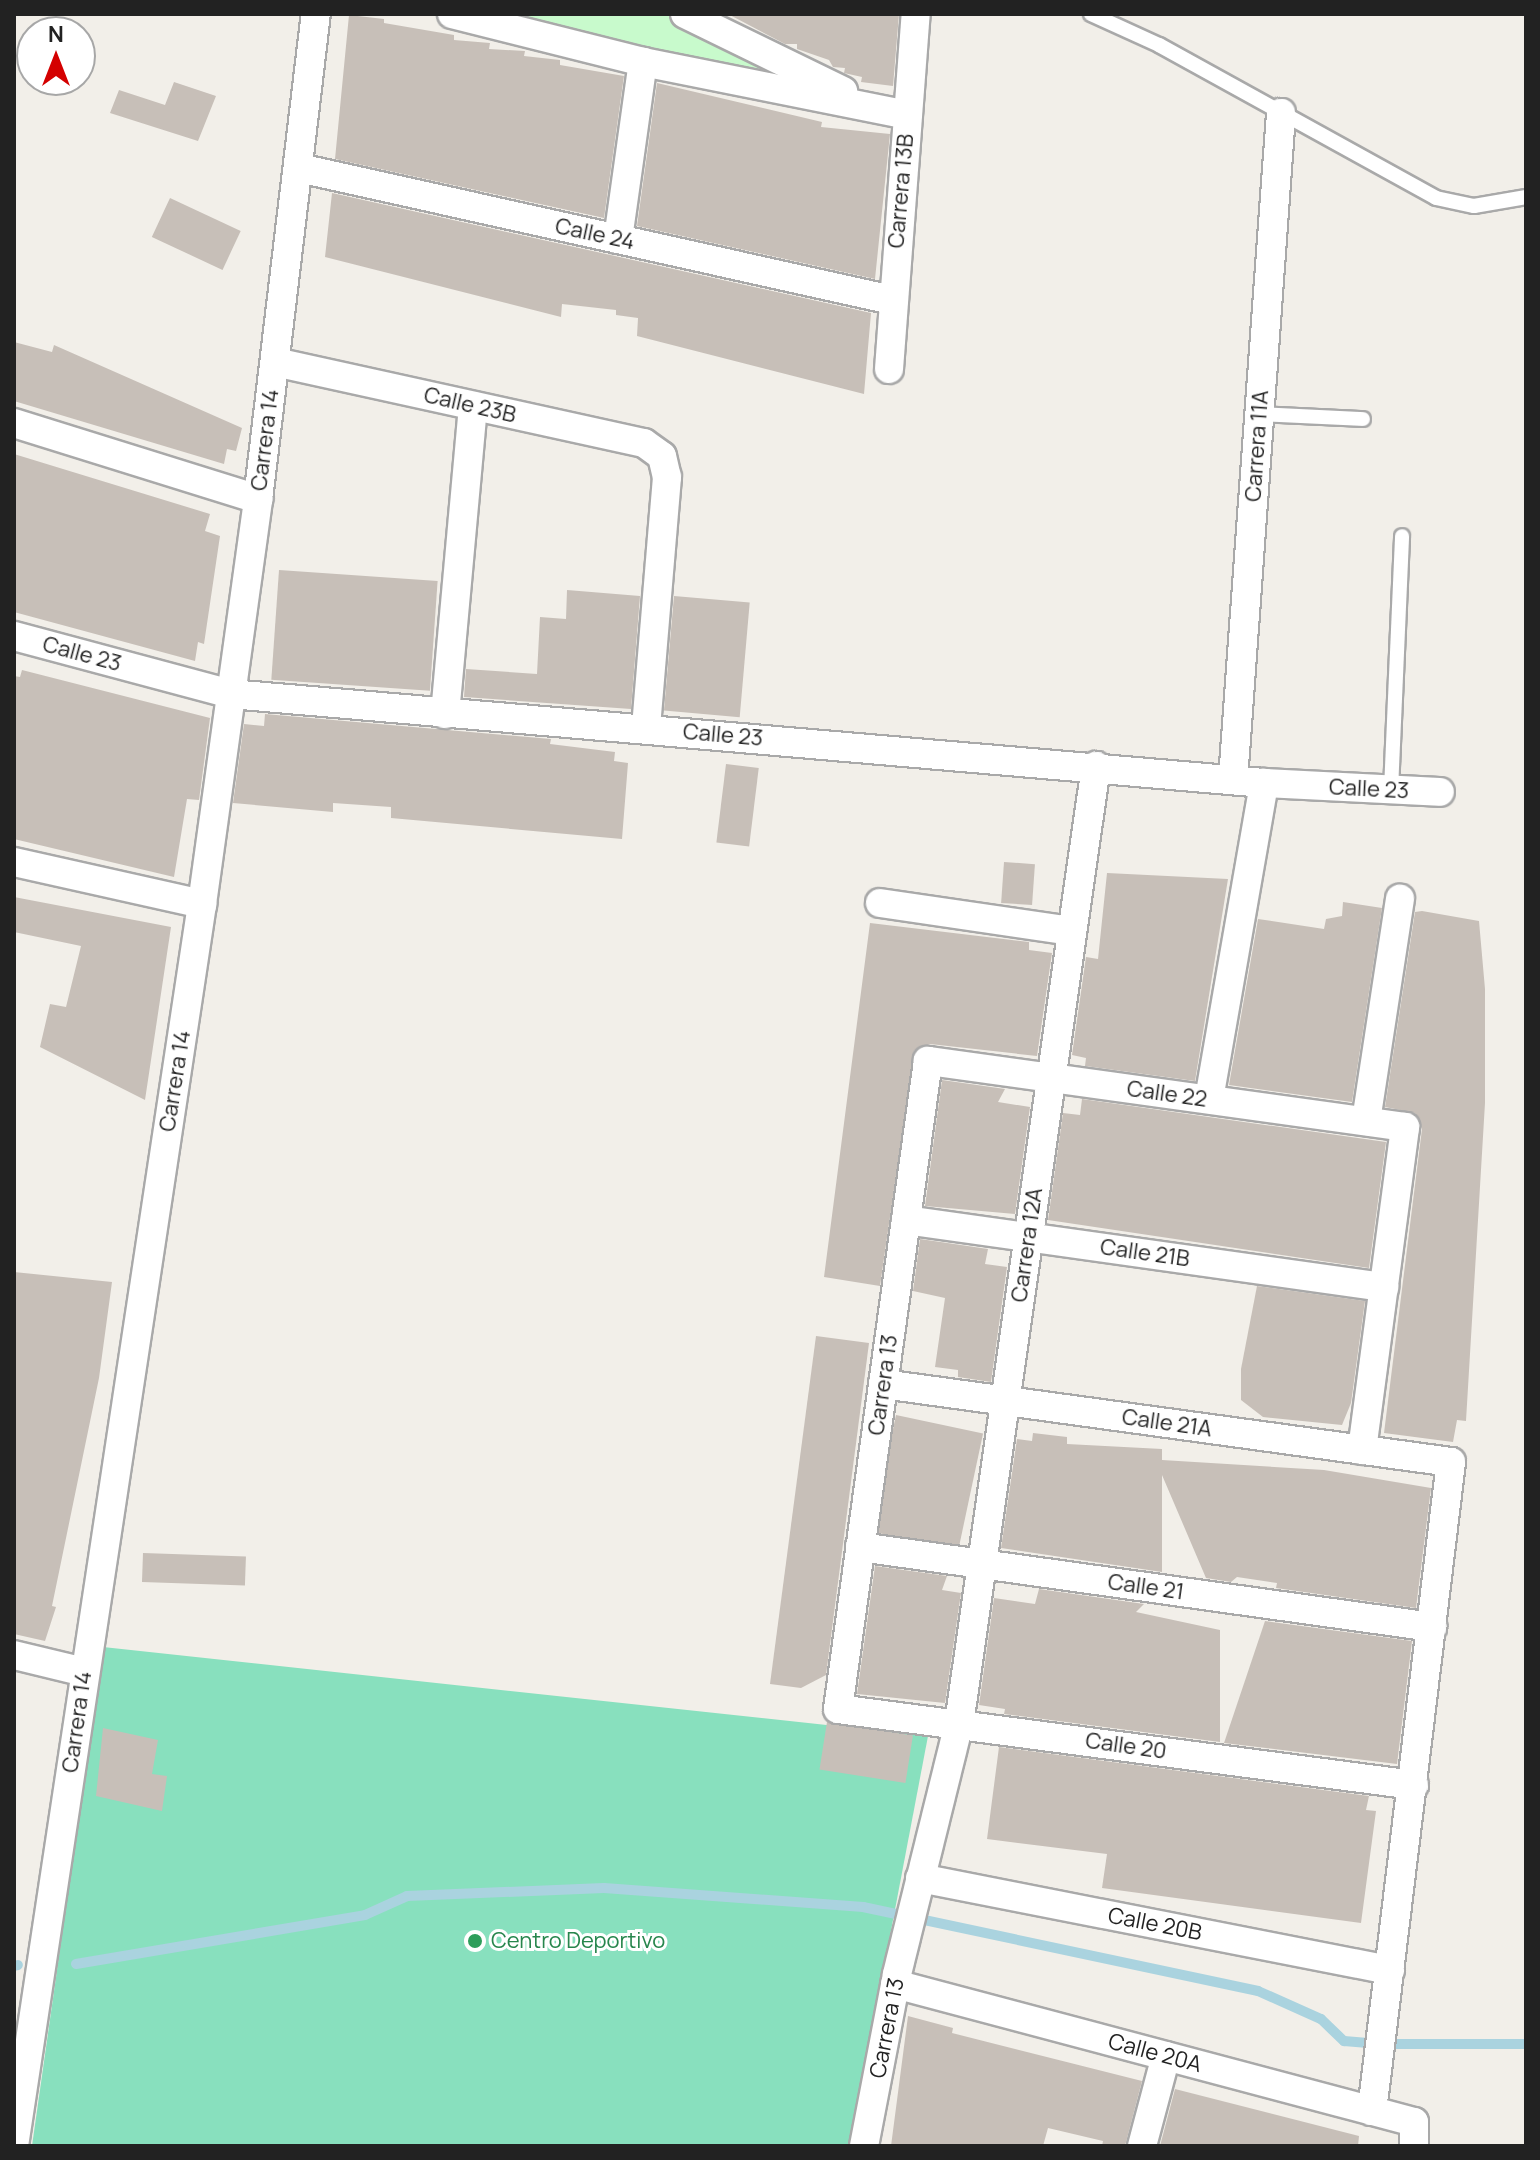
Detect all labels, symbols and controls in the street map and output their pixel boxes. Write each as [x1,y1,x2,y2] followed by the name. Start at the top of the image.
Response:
[16,16,96,96] north arrow
[48,19,64,49] text: N
[883,133,919,249] street label: Carrera 13B
[553,213,637,255] street label: Calle 24
[421,382,519,428] street label: Calle 23B
[246,388,284,492] street label: Carrera 14
[1240,389,1274,503] street label: Carrera 11A
[40,631,124,677] street label: Calle 23
[682,718,764,752] street label: Calle 23
[1328,774,1410,804] street label: Calle 23
[154,1029,196,1133] street label: Carrera 14
[1125,1075,1209,1113] street label: Calle 22
[1006,1186,1048,1304] street label: Carrera 12A
[1099,1234,1191,1272] street label: Calle 21B
[863,1333,903,1437] street label: Carrera 13
[1120,1404,1214,1442] street label: Calle 21A
[1106,1569,1186,1605] street label: Calle 21
[57,1670,97,1774] street label: Carrera 14
[1084,1727,1168,1765] street label: Calle 20
[1106,1902,1204,1946] street label: Calle 20B
[491,1928,665,1954] place label: Centro Deportivo
[466,1932,484,1950] marker: Centro Deportivo
[864,1976,910,2080] street label: Carrera 13
[1106,2028,1204,2078] street label: Calle 20A

